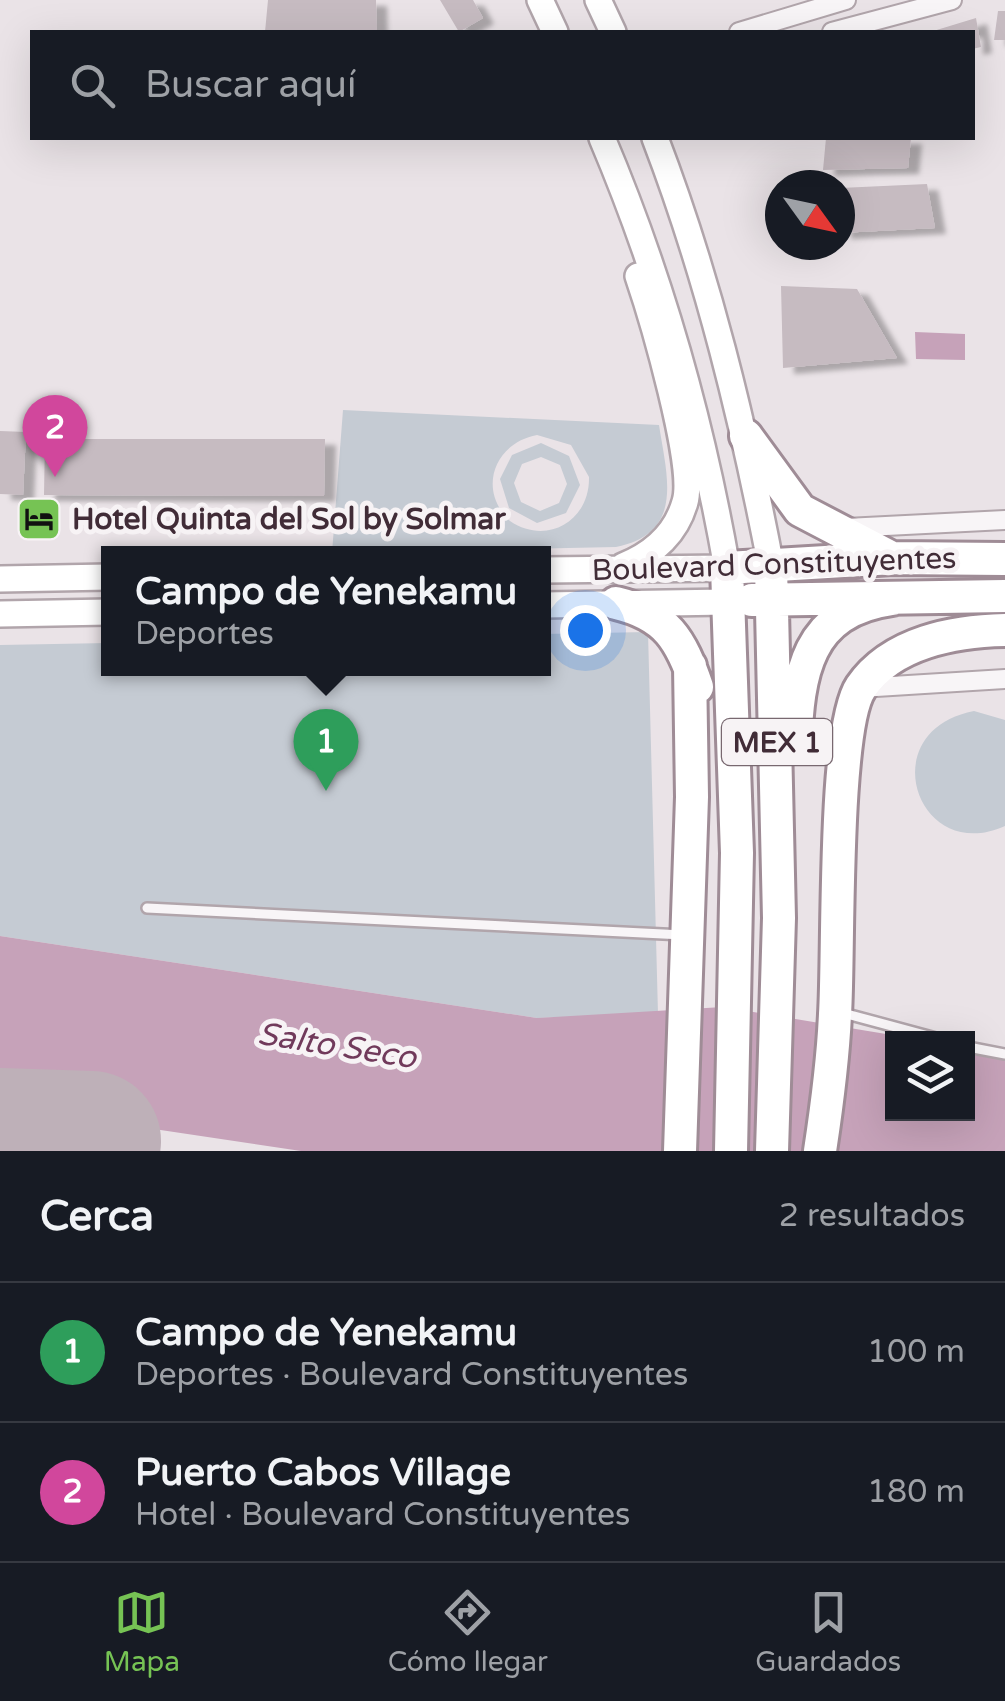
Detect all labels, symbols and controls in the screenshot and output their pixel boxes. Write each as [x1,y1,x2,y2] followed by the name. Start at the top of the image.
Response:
[30,30,975,140] search box
[65,58,120,113] icon: search
[145,62,356,108] text: Buscar aquí
[765,170,855,260] north arrow
[22,394,88,477] pin: 2
[16,496,62,542] hotel icon: Hotel Quinta del Sol by Solmar
[72,501,506,538] place label: Hotel Quinta del Sol by Solmar
[591,540,957,589] street label: Boulevard Constituyentes
[101,546,551,676] popup
[135,569,517,615] text: Campo de Yenekamu
[560,605,611,656] your location
[135,615,274,653] text: Deportes
[294,708,358,791] pin: 1
[722,719,832,765] road number: MEX 1
[255,1015,420,1077] water label: Salto Seco
[885,1031,975,1121] map controls
[885,1031,975,1121] button: layers
[40,1191,154,1242] text: Cerca
[779,1197,965,1235] text: 2 resultados
[135,1310,517,1356] text: Campo de Yenekamu
[62,1333,83,1371] text: 1
[867,1333,965,1371] text: 100 m
[135,1356,688,1394] text: Deportes · Boulevard Constituyentes
[135,1450,511,1496] text: Puerto Cabos Village
[62,1473,83,1511] text: 2
[867,1473,965,1511] text: 180 m
[135,1496,630,1534] text: Hotel · Boulevard Constituyentes
[104,1585,180,1679] tab: Mapa
[388,1585,548,1679] tab: Cómo llegar
[755,1585,901,1679] tab: Guardados

